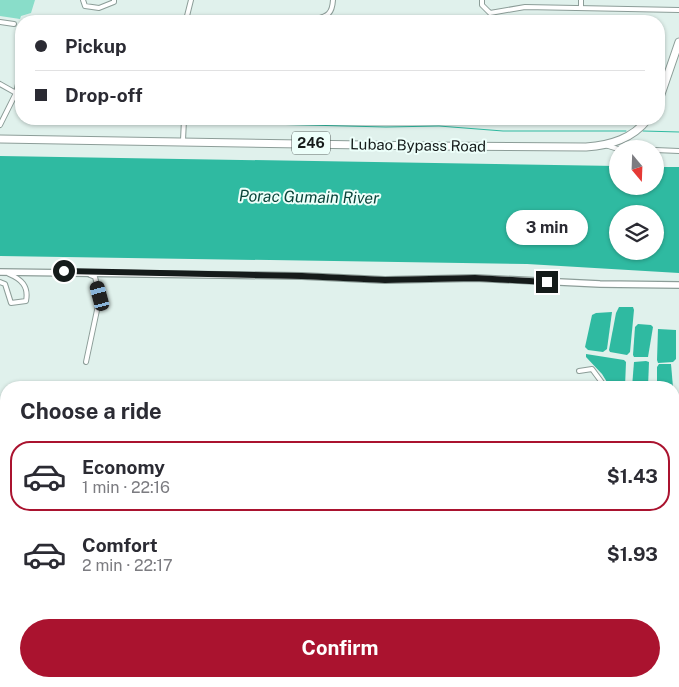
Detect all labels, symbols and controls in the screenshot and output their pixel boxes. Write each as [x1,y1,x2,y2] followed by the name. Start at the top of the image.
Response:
[65,35,127,57] text: Pickup
[65,84,142,106] text: Drop-off
[292,132,330,154] road number: 246
[350,135,486,155] street label: Lubao Bypass Road
[609,140,664,195] north arrow
[609,140,664,260] map controls
[239,186,380,208] water label: Porac Gumain River
[609,205,664,260] button: layers
[506,210,588,244] callout: 3 min
[526,218,568,237] text: 3 min
[53,260,75,282] route start
[536,271,558,293] route end
[88,280,111,312] car
[20,398,162,424] text: Choose a ride
[22,454,67,499] icon: car
[82,456,165,478] text: Economy
[607,465,658,487] text: $1.43
[82,478,170,497] text: 1 min · 22:16
[22,532,67,577] icon: car
[82,534,158,556] text: Comfort
[607,543,658,565] text: $1.93
[82,556,173,575] text: 2 min · 22:17
[20,619,660,677] button: Confirm

